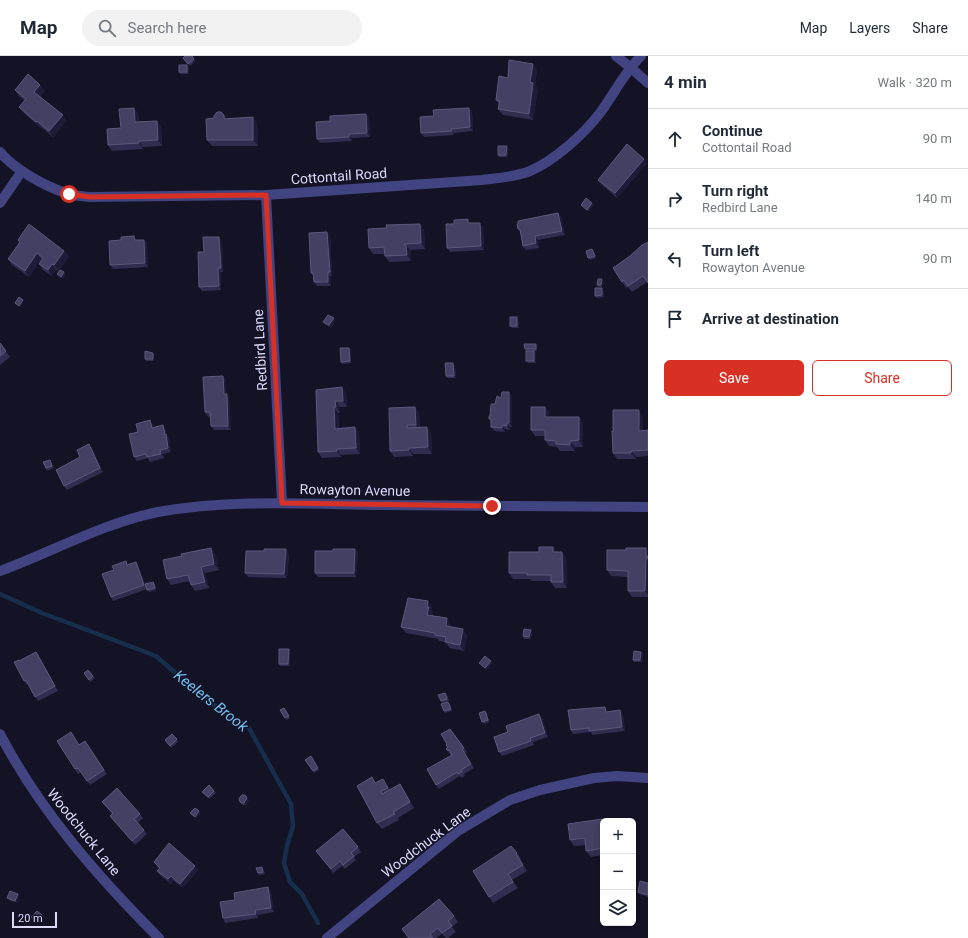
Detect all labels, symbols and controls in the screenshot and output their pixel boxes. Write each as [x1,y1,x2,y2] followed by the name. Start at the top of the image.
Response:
[82,10,362,46] search box
[20,16,58,39] text: Map
[96,17,118,39] icon: search
[128,19,206,37] text: Search here
[800,20,827,36] text: Map
[849,20,890,36] text: Layers
[912,20,948,36] text: Share
[664,72,707,92] text: 4 min
[877,75,952,90] text: Walk · 320 m
[702,122,763,140] text: Continue
[664,128,686,150] icon: ahead
[923,131,952,146] text: 90 m
[702,140,792,155] text: Cottontail Road
[290,165,388,187] street label: Cottontail Road
[702,182,768,200] text: Turn right
[60,185,78,203] route start
[664,188,686,210] icon: right
[915,191,952,206] text: 140 m
[702,200,778,215] text: Redbird Lane
[702,242,759,260] text: Turn left
[664,248,686,270] icon: left
[923,251,952,266] text: 90 m
[702,260,805,275] text: Rowayton Avenue
[664,308,686,330] icon: arrive
[250,309,270,391] street label: Redbird Lane
[702,310,839,328] text: Arrive at destination
[664,360,804,396] button: Save
[812,360,952,396] button: Share
[300,481,410,499] street label: Rowayton Avenue
[483,497,501,515] route end
[170,666,252,736] water label: Keelers Brook
[44,785,124,879] street label: Woodchuck Lane
[378,803,474,881] street label: Woodchuck Lane
[600,818,636,926] map controls
[600,818,636,854] button: +
[600,854,636,890] button: −
[600,890,636,926] button: layers
[12,910,57,929] scale bar
[18,912,43,925] text: 20 m

